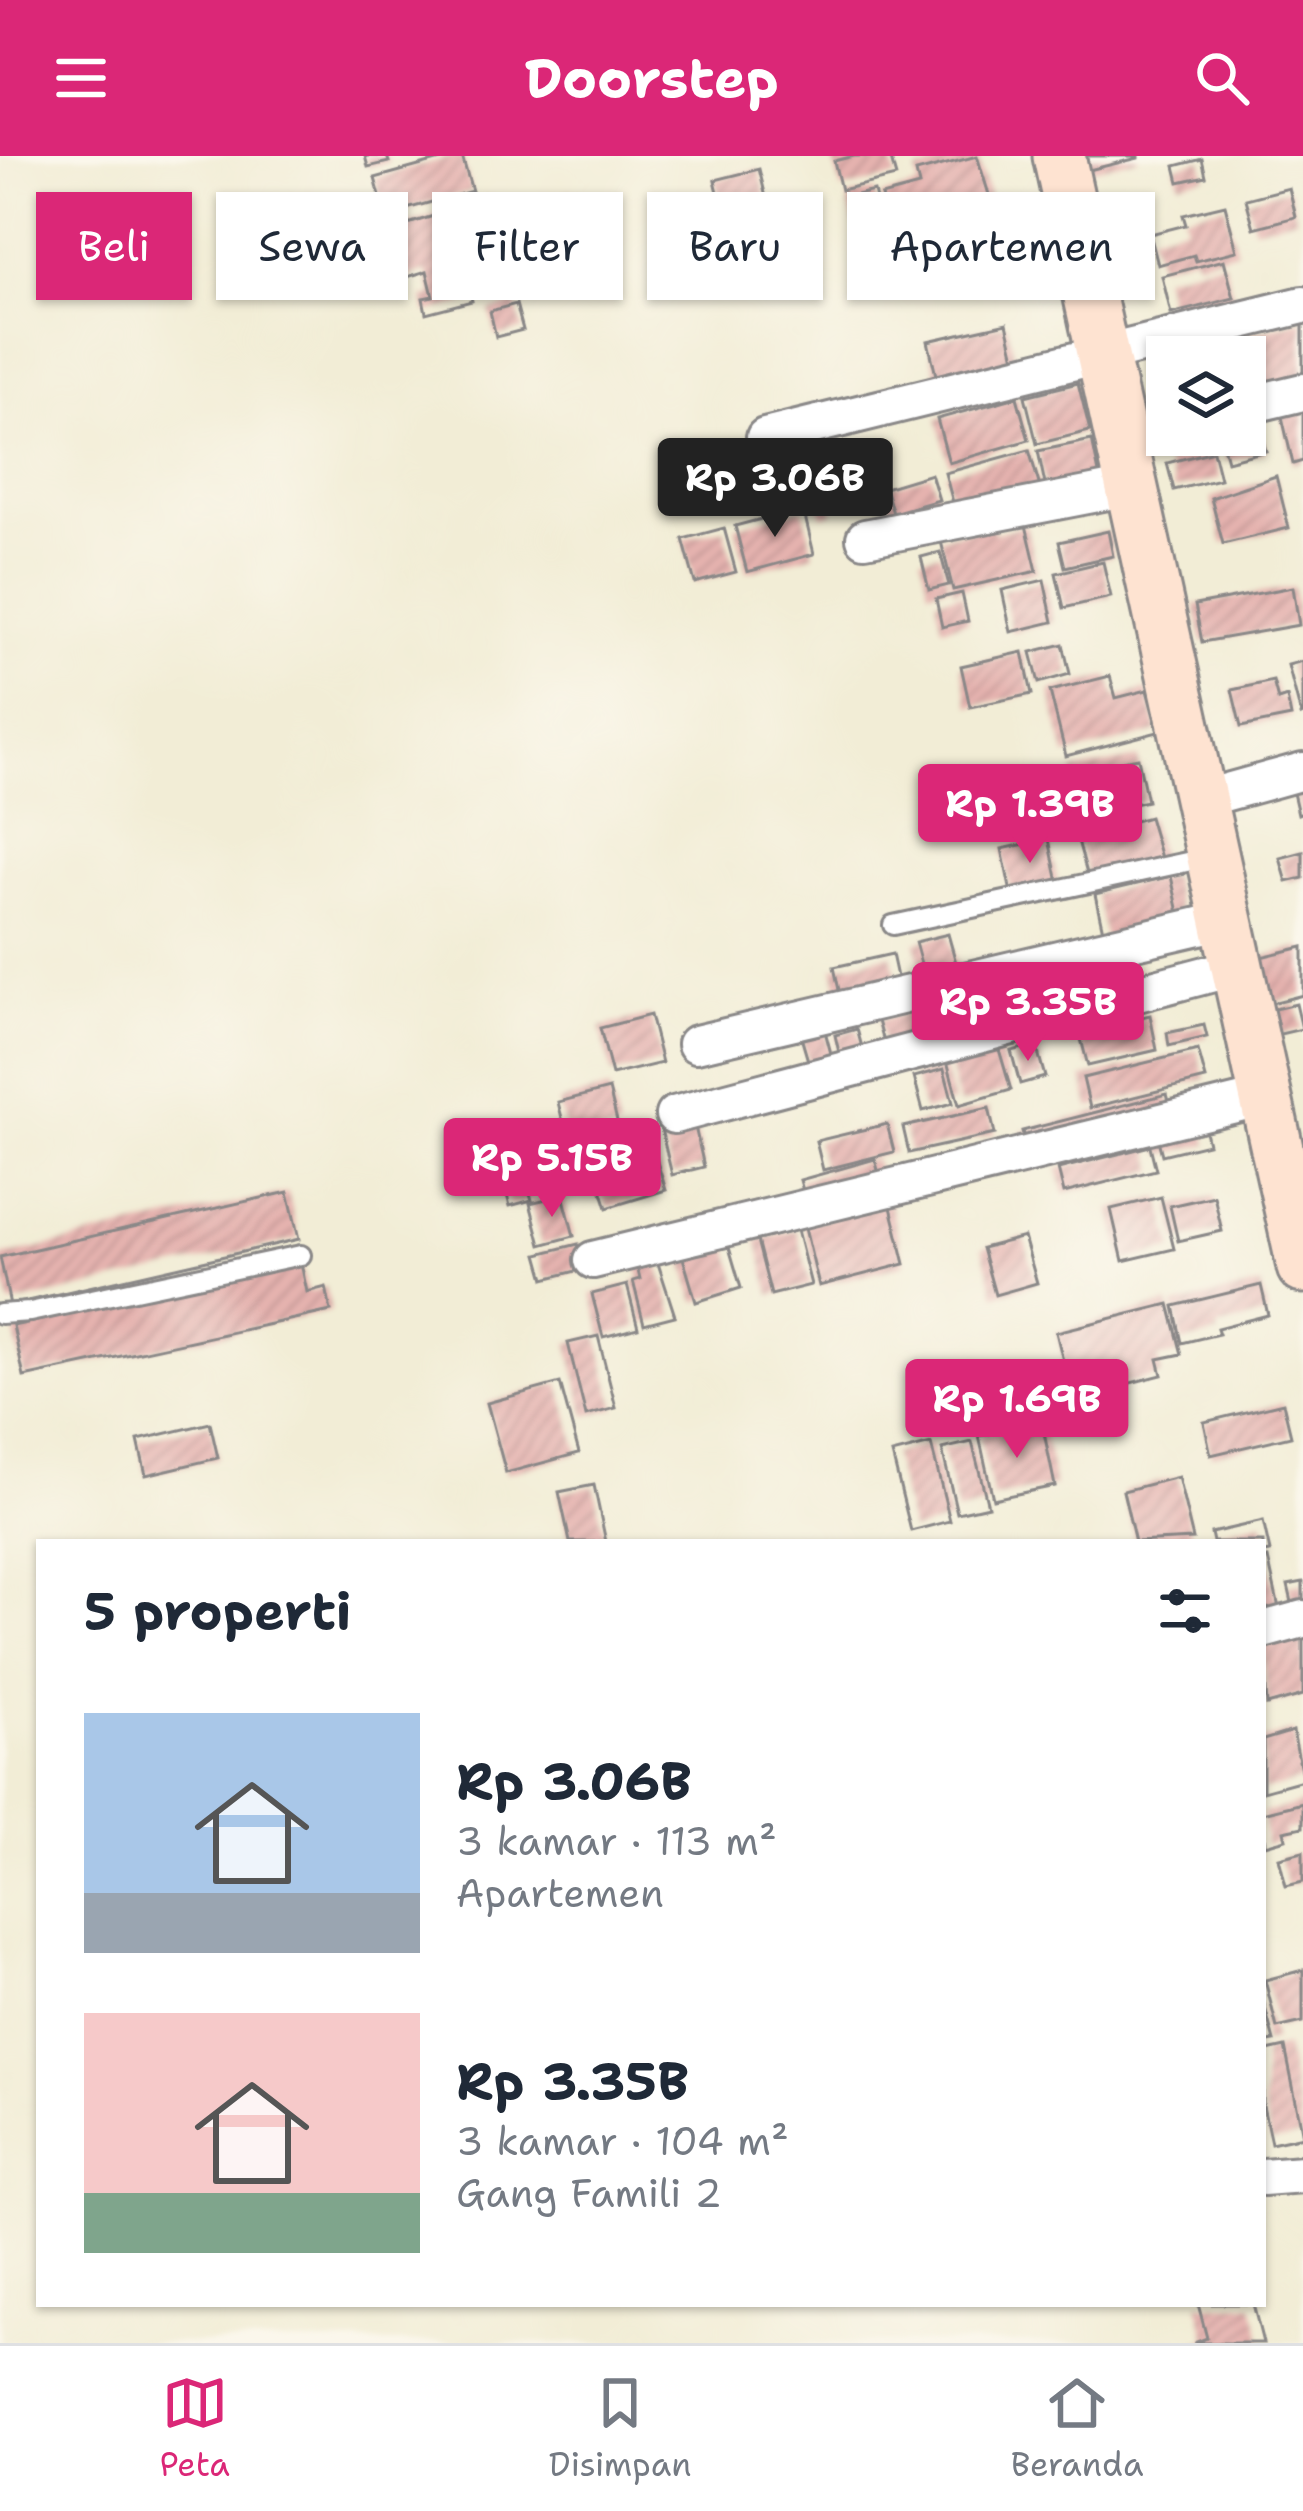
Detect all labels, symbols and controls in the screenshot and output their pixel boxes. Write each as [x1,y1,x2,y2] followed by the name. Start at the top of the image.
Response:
[524,42,779,114] text: Doorstep
[48,45,114,111] icon: menu
[1189,45,1255,111] icon: search
[36,192,192,300] chip: Beli
[216,192,408,300] chip: Sewa
[432,192,623,300] chip: Filter
[647,192,823,300] chip: Baru
[847,192,1155,300] chip: Apartemen
[1146,336,1266,456] map controls
[1146,336,1266,456] button: layers
[651,438,899,540] pin: Rp 3.06B
[685,451,865,503] text: Rp 3.06B
[906,764,1154,866] pin: Rp 1.39B
[945,777,1115,829] text: Rp 1.39B
[904,962,1152,1064] pin: Rp 3.35B
[939,975,1117,1027] text: Rp 3.35B
[428,1118,676,1220] pin: Rp 5.15B
[471,1131,633,1183] text: Rp 5.15B
[893,1359,1141,1461] pin: Rp 1.69B
[932,1372,1102,1424] text: Rp 1.69B
[84,1577,351,1645] text: 5 properti
[1152,1578,1218,1644] icon: filters
[456,1747,692,1815] text: Rp 3.06B
[180,1761,324,1905] icon: home
[456,1815,777,1867] text: 3 kamar · 113 m²
[456,1867,664,1919] text: Apartemen
[456,2047,689,2115] text: Rp 3.35B
[180,2061,324,2205] icon: home
[456,2115,789,2167] text: 3 kamar · 104 m²
[456,2167,722,2219] text: Gang Famili 2
[160,2370,230,2487] tab: Peta
[549,2370,692,2487] tab: Disimpan
[1011,2370,1143,2487] tab: Beranda

